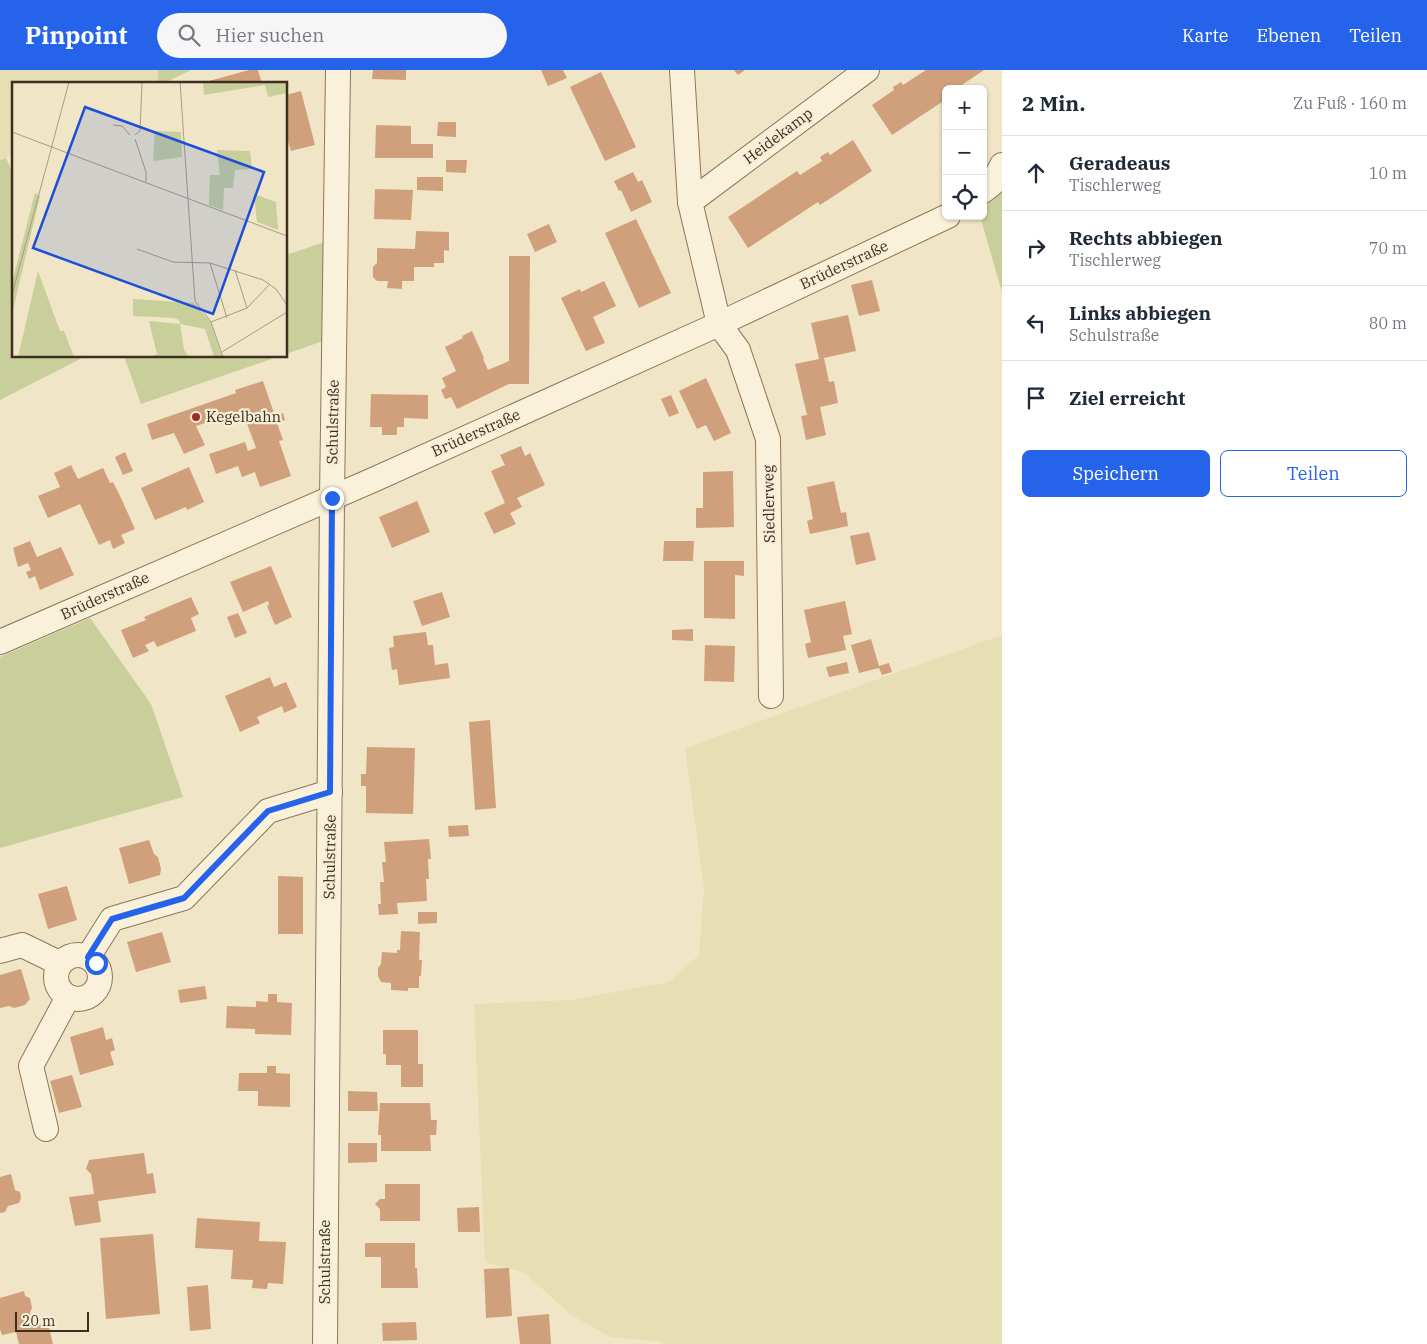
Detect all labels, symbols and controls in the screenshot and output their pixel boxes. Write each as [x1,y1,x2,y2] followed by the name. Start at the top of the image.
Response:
[157,13,507,58] search box
[25,19,127,51] text: Pinpoint
[175,21,203,49] icon: search
[215,23,324,47] text: Hier suchen
[1182,24,1228,47] text: Karte
[1256,24,1321,47] text: Ebenen
[1349,24,1402,47] text: Teilen
[12,82,288,358] inset map
[942,85,987,220] map controls
[942,85,987,130] button: +
[1022,89,1085,117] text: 2 Min.
[1293,93,1407,113] text: Zu Fuß · 160 m
[739,103,816,168] street label: Heidekamp
[942,130,987,175] button: −
[1069,151,1170,175] text: Geradeaus
[1022,159,1050,187] icon: ahead
[1369,163,1407,183] text: 10 m
[942,175,987,220] button: locate
[1069,175,1161,195] text: Tischlerweg
[1069,226,1223,250] text: Rechts abbiegen
[1022,234,1050,262] icon: right
[797,236,891,293] street label: Brüderstraße
[1369,238,1407,258] text: 70 m
[1069,250,1161,270] text: Tischlerweg
[1069,301,1211,325] text: Links abbiegen
[1022,309,1050,337] icon: left
[1369,313,1407,333] text: 80 m
[1069,325,1159,345] text: Schulstraße
[322,379,343,465] street label: Schulstraße
[1022,384,1050,412] icon: arrive
[1069,386,1185,410] text: Ziel erreicht
[428,405,523,461] street label: Brüderstraße
[206,407,282,426] place label: Kegelbahn
[190,411,202,423] marker: Kegelbahn
[1022,450,1210,497] button: Speichern
[1220,450,1407,497] button: Teilen
[758,465,779,543] street label: Siedlerweg
[321,487,344,510] route end
[57,568,152,624] street label: Brüderstraße
[319,814,340,900] street label: Schulstraße
[85,952,108,975] route start
[315,1220,334,1304] street label: Schulstraße
[15,1309,89,1332] scale bar
[22,1312,55,1330] text: 20 m

